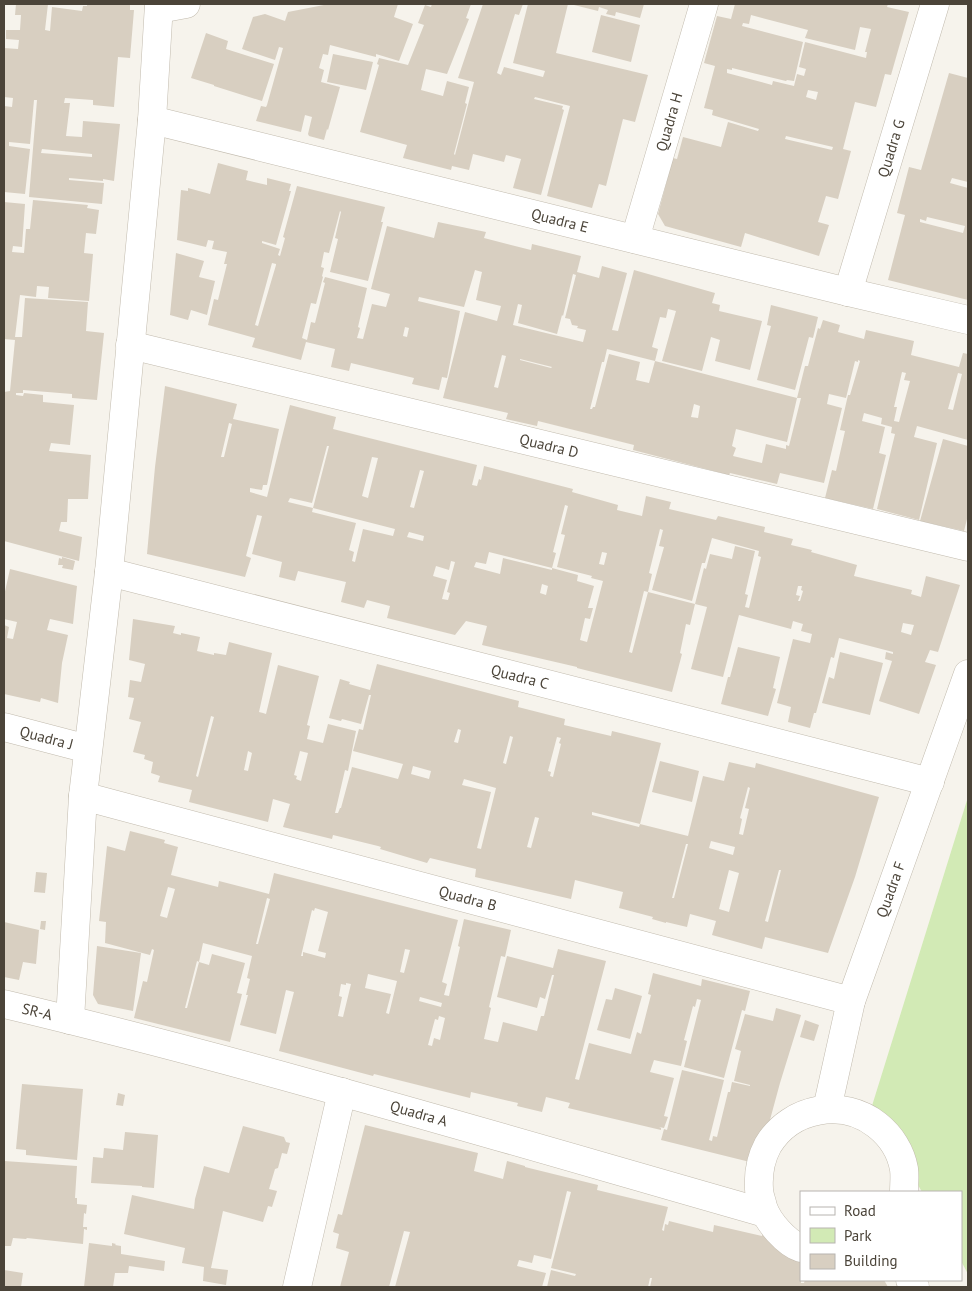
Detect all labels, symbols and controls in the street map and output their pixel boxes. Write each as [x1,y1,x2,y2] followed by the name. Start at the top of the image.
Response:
[651,90,687,154] street label: Quadra H
[873,117,909,180] street label: Quadra G
[529,204,591,237] street label: Quadra E
[518,429,581,462] street label: Quadra D
[489,660,551,693] street label: Quadra C
[18,722,76,754] street label: Quadra J
[872,859,909,920] street label: Quadra F
[437,881,499,915] street label: Quadra B
[20,999,54,1024] street label: SR-A
[388,1096,450,1130] street label: Quadra A
[800,1191,962,1281] legend
[844,1201,876,1220] text: Road
[844,1226,872,1245] text: Park
[844,1251,898,1270] text: Building

